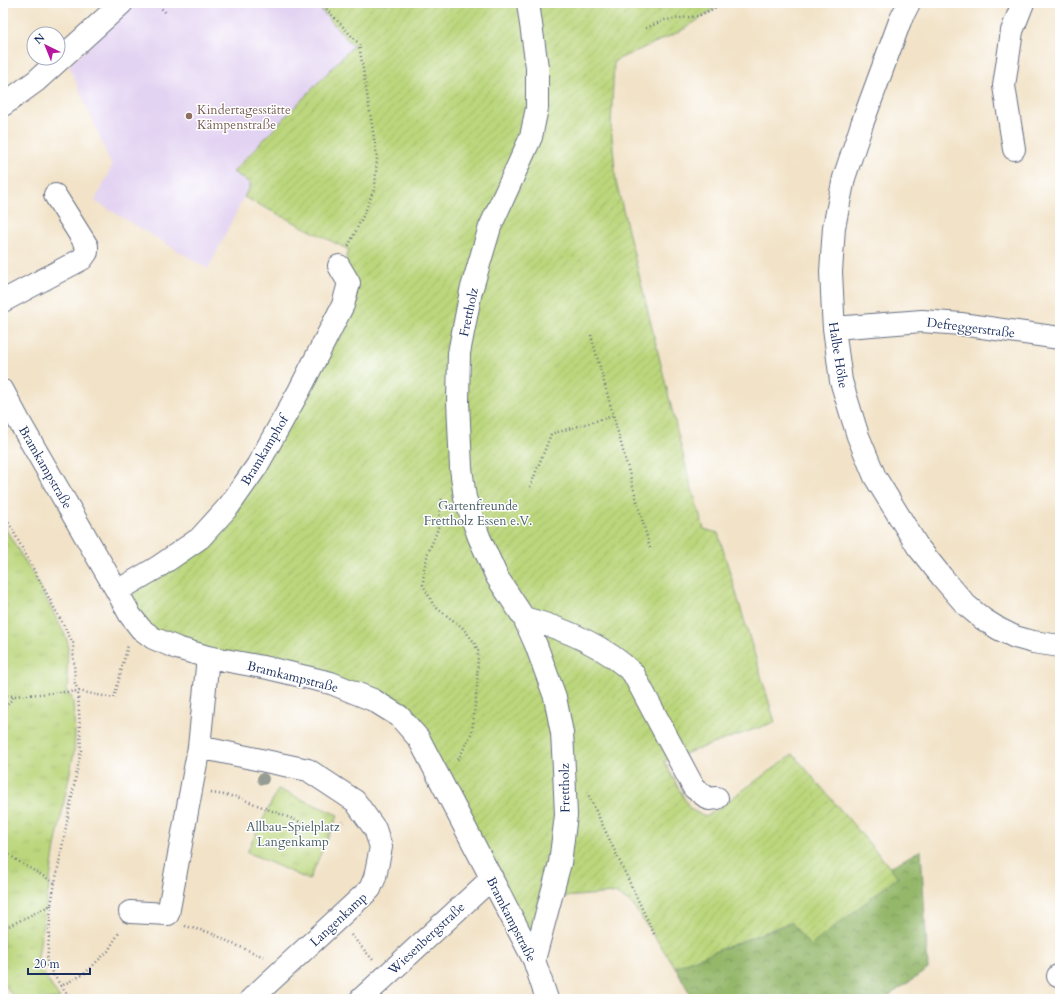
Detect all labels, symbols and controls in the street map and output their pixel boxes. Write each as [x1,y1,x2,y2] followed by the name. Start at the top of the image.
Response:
[26,26,66,66] north arrow
[31,30,48,48] text: N
[197,101,291,134] place label: Kindertagesstätte Kämpenstraße
[184,111,194,121] marker: Kindertagesstätte Kämpenstraße
[455,286,483,338] street label: Frettholz
[926,314,1016,342] street label: Defreggerstraße
[824,321,852,390] street label: Halbe Höhe
[237,410,294,489] street label: Bramkamphof
[14,423,76,512] street label: Bramkampstraße
[424,497,532,530] park label: Gartenfreunde Frettholz Essen e.V.
[245,657,340,697] street label: Bramkampstraße
[556,763,574,813] street label: Frettholz
[246,818,340,851] park label: Allbau-Spielplatz Langenkamp
[482,874,540,965] street label: Bramkampstraße
[306,889,371,951] street label: Langenkamp
[384,898,469,980] street label: Wiesenbergstraße
[28,950,90,976] scale bar
[34,956,61,972] text: 20 m

